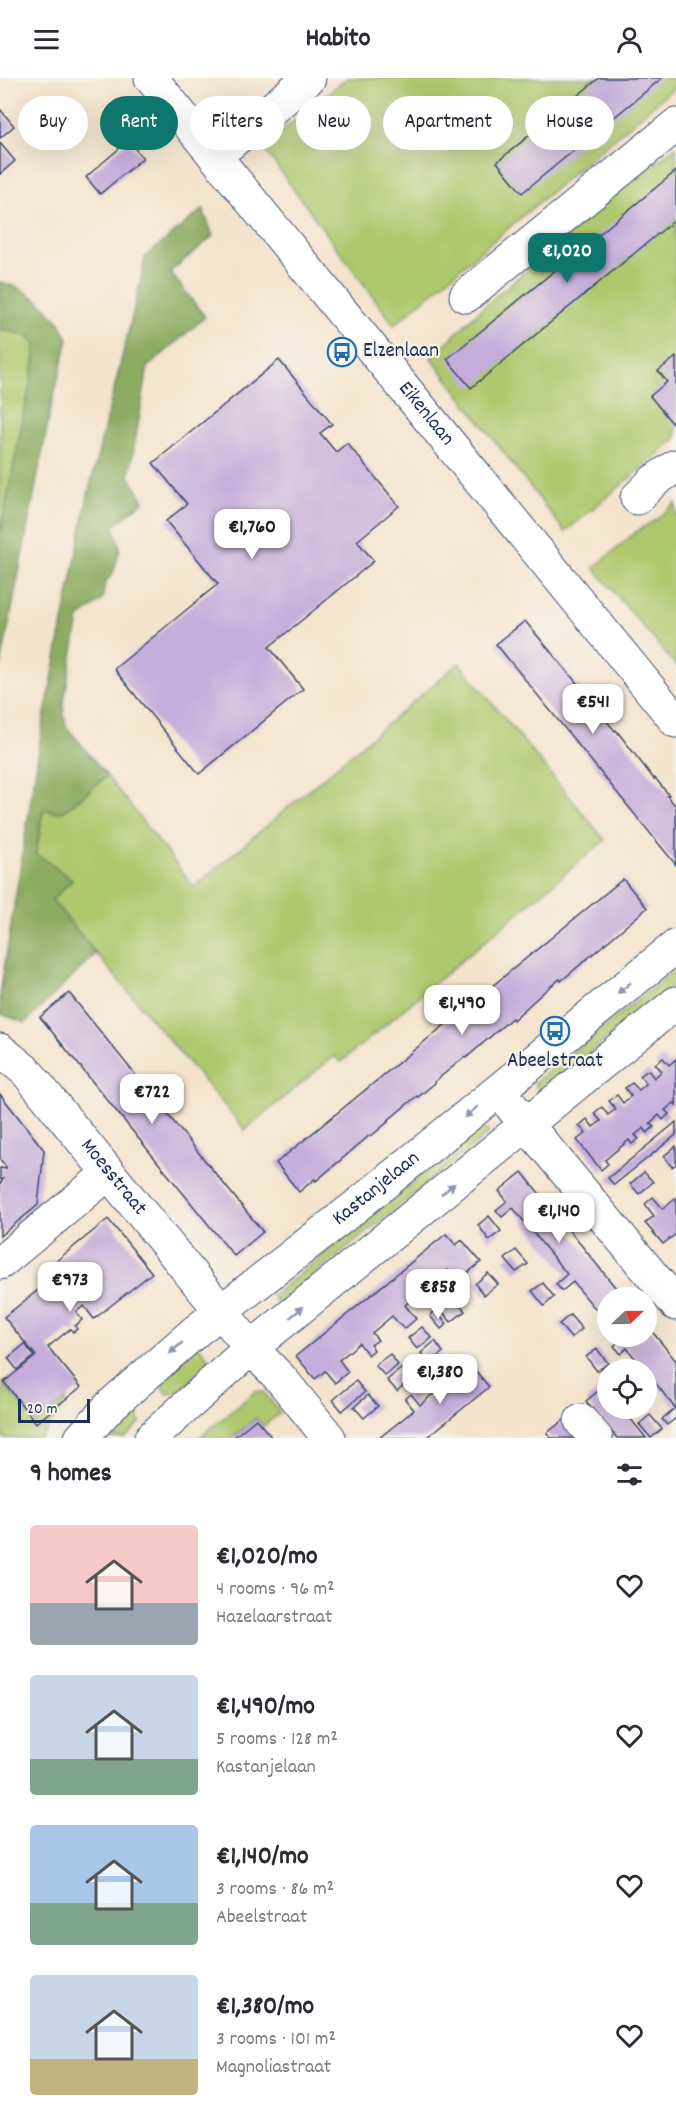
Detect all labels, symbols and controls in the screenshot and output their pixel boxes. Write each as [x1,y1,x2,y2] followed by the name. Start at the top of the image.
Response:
[305,20,371,59] text: Habito
[30,23,63,56] icon: menu
[613,23,646,56] icon: person
[18,96,88,150] chip: Buy
[100,96,178,150] chip: Rent
[190,96,284,150] chip: Filters
[296,96,371,150] chip: New
[383,96,513,150] chip: Apartment
[525,96,614,150] chip: House
[518,233,616,284] pin: €1,020
[542,238,592,266] text: €1,020
[326,336,358,368] bus stop icon: Elzenlaan
[363,337,439,367] place label: Elzenlaan
[390,375,461,453] street label: Eikenlaan
[203,509,301,560] pin: €1,760
[228,514,276,542] text: €1,760
[557,684,629,735] pin: €541
[576,689,610,717] text: €541
[616,981,632,994] one-way arrow
[413,985,511,1036] pin: €1,490
[438,990,486,1018] text: €1,490
[539,1015,571,1047] bus stop icon: Abeelstraat
[507,1047,603,1077] place label: Abeelstraat
[116,1074,188,1125] pin: €722
[134,1079,170,1107] text: €722
[464,1105,479,1118] one-way arrow
[72,1133,153,1223] street label: Moesstraat
[327,1145,427,1234] street label: Kastanjelaan
[440,1183,455,1196] one-way arrow
[510,1193,608,1244] pin: €1,140
[538,1198,580,1226] text: €1,140
[34,1262,106,1313] pin: €973
[52,1267,88,1295] text: €973
[402,1269,474,1320] pin: €858
[420,1274,456,1302] text: €858
[597,1287,657,1347] north arrow
[597,1287,657,1419] map controls
[289,1305,305,1318] one-way arrow
[169,1341,184,1354] one-way arrow
[391,1354,489,1405] pin: €1,380
[416,1359,464,1387] text: €1,380
[597,1359,657,1419] button: locate
[18,1396,90,1424] scale bar
[27,1398,57,1421] text: 20 m
[30,1456,112,1493] text: 9 homes
[613,1458,646,1491] icon: filters
[216,1539,318,1576] text: €1,020/mo
[78,1549,150,1621] icon: home
[613,1569,646,1602] icon: heart
[216,1576,335,1604] text: 4 rooms · 96 m²
[216,1604,332,1632] text: Hazelaarstraat
[216,1689,315,1726] text: €1,490/mo
[78,1699,150,1771] icon: home
[613,1719,646,1752] icon: heart
[216,1726,338,1754] text: 5 rooms · 128 m²
[216,1754,316,1782] text: Kastanjelaan
[216,1839,309,1876] text: €1,140/mo
[78,1849,150,1921] icon: home
[613,1869,646,1902] icon: heart
[216,1876,334,1904] text: 3 rooms · 86 m²
[216,1904,307,1932] text: Abeelstraat
[216,1989,314,2026] text: €1,380/mo
[78,1999,150,2071] icon: home
[613,2019,646,2052] icon: heart
[216,2026,336,2054] text: 3 rooms · 101 m²
[216,2054,331,2082] text: Magnoliastraat

